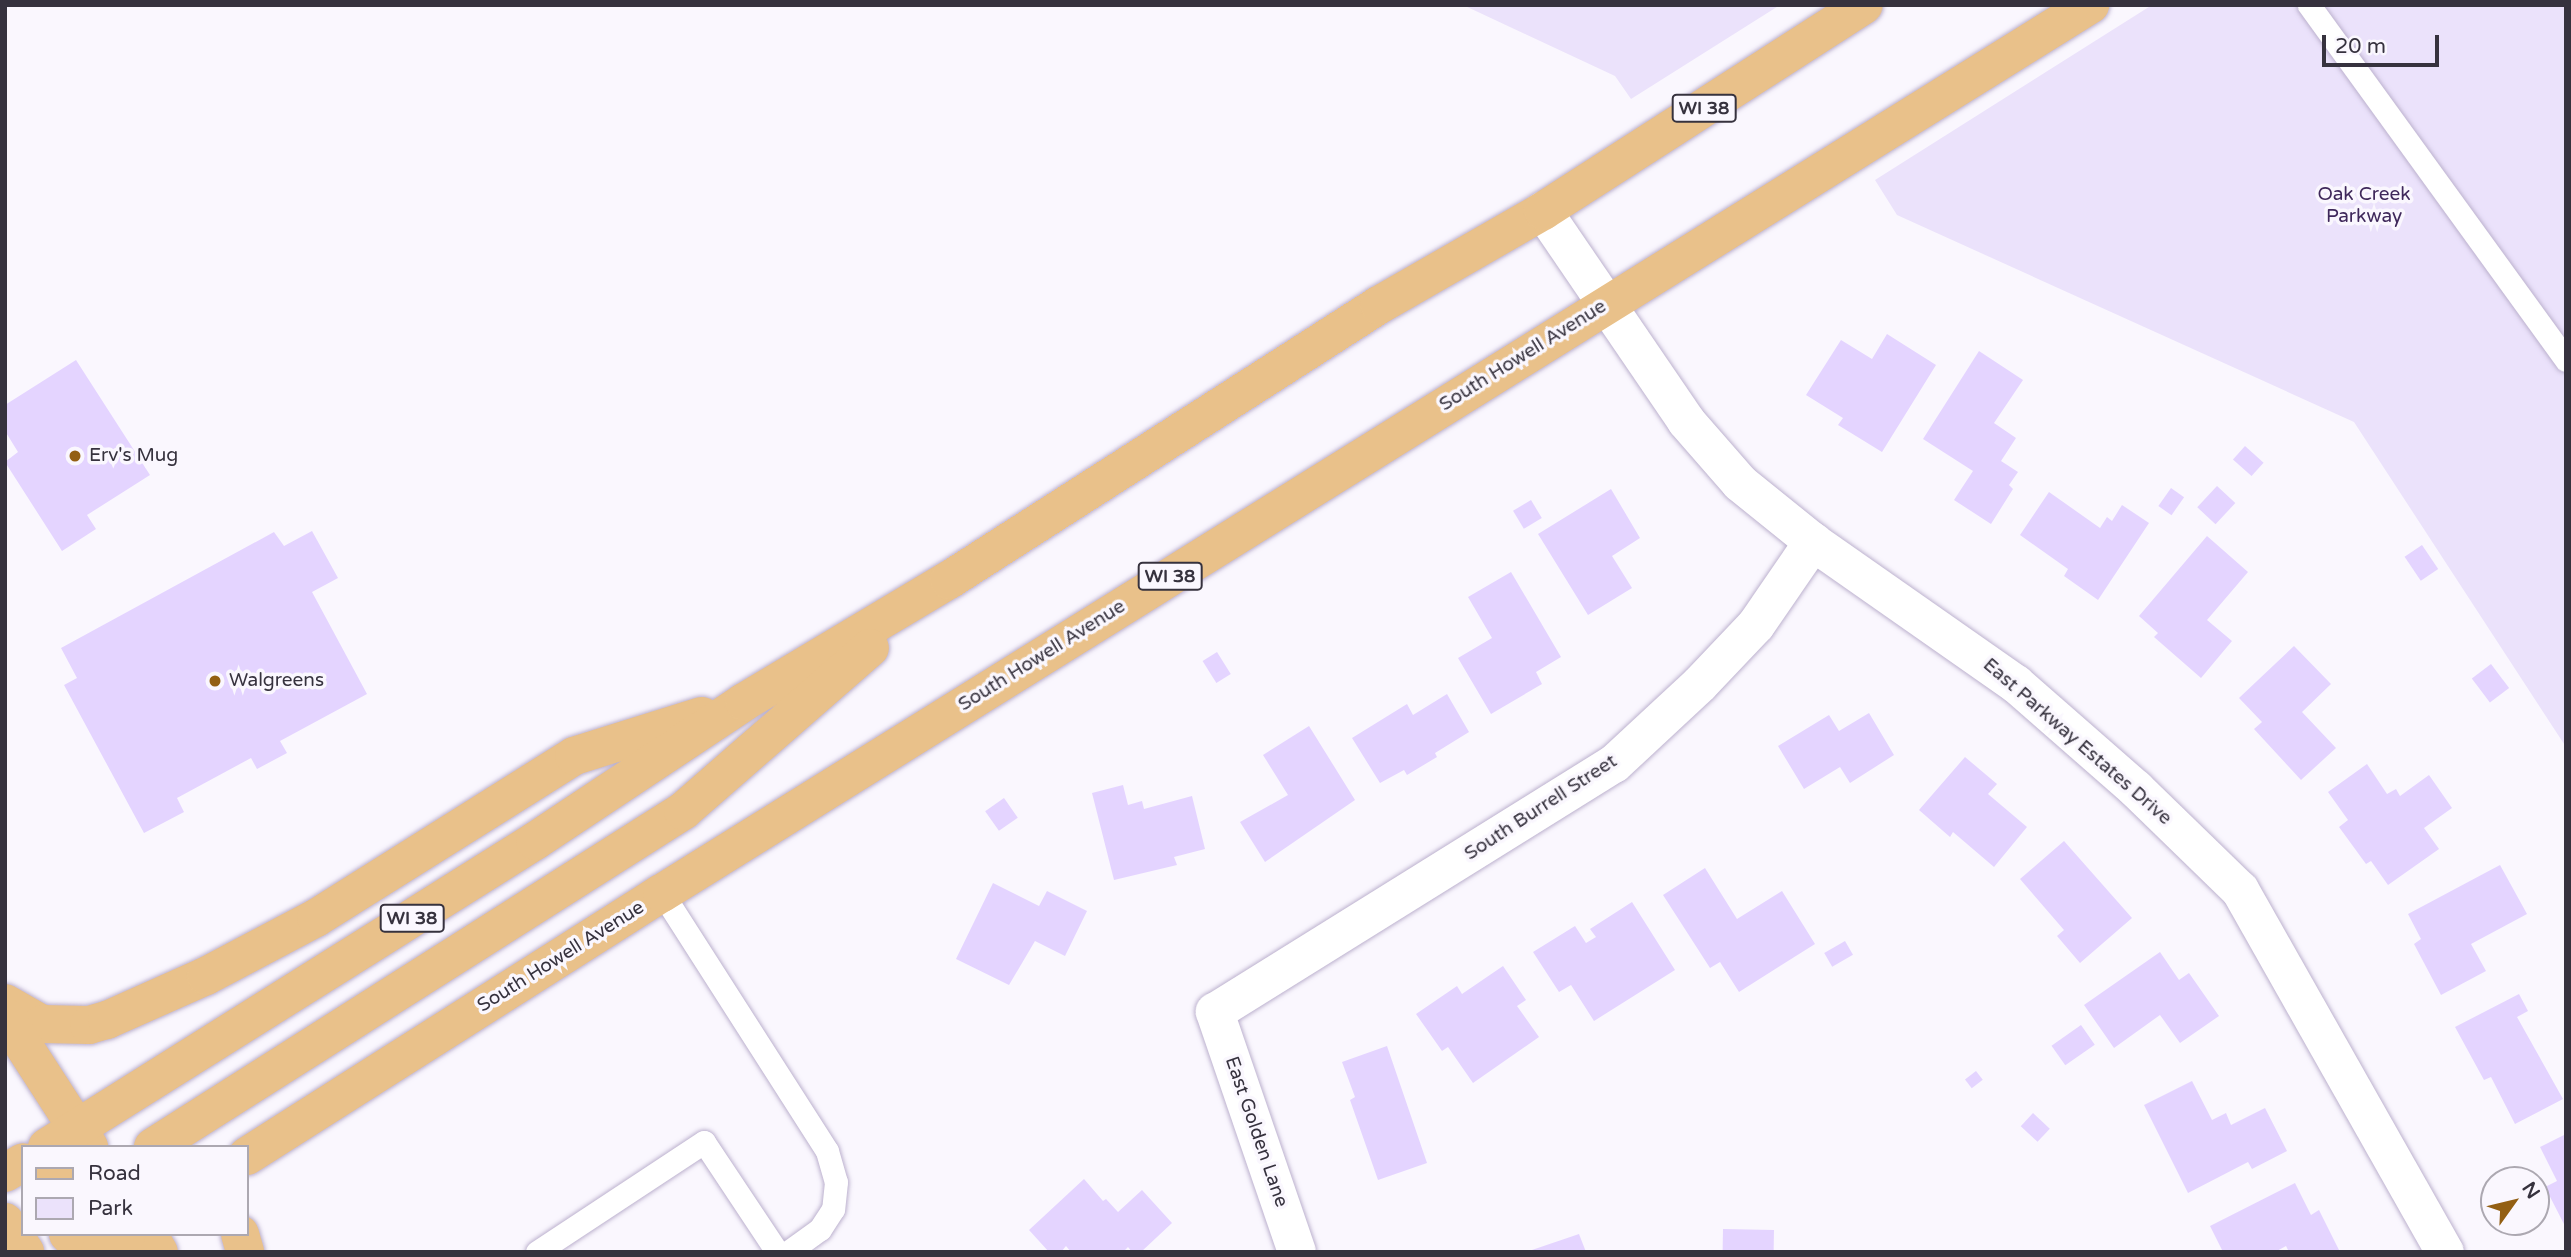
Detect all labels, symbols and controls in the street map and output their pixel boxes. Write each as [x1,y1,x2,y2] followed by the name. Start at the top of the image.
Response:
[2326,21,2443,65] scale bar
[2335,34,2386,59] text: 20 m
[1671,94,1737,122] road number: WI 38
[2317,184,2411,228] park label: Oak Creek Parkway
[1435,295,1611,417] street label: South Howell Avenue
[89,445,178,467] place label: Erv's Mug
[67,448,83,464] marker: Erv's Mug
[1137,562,1203,590] road number: WI 38
[954,595,1130,717] street label: South Howell Avenue
[1978,654,2176,830] street label: East Parkway Estates Drive
[229,670,324,692] place label: Walgreens
[207,673,223,689] marker: Walgreens
[1461,750,1621,866] street label: South Burrell Street
[473,896,649,1018] street label: South Howell Avenue
[379,903,445,932] road number: WI 38
[1220,1054,1292,1210] street label: East Golden Lane
[21,1145,248,1236] legend
[88,1161,141,1186] text: Road
[2480,1166,2550,1236] north arrow
[2517,1178,2544,1203] text: N
[88,1196,133,1221] text: Park

